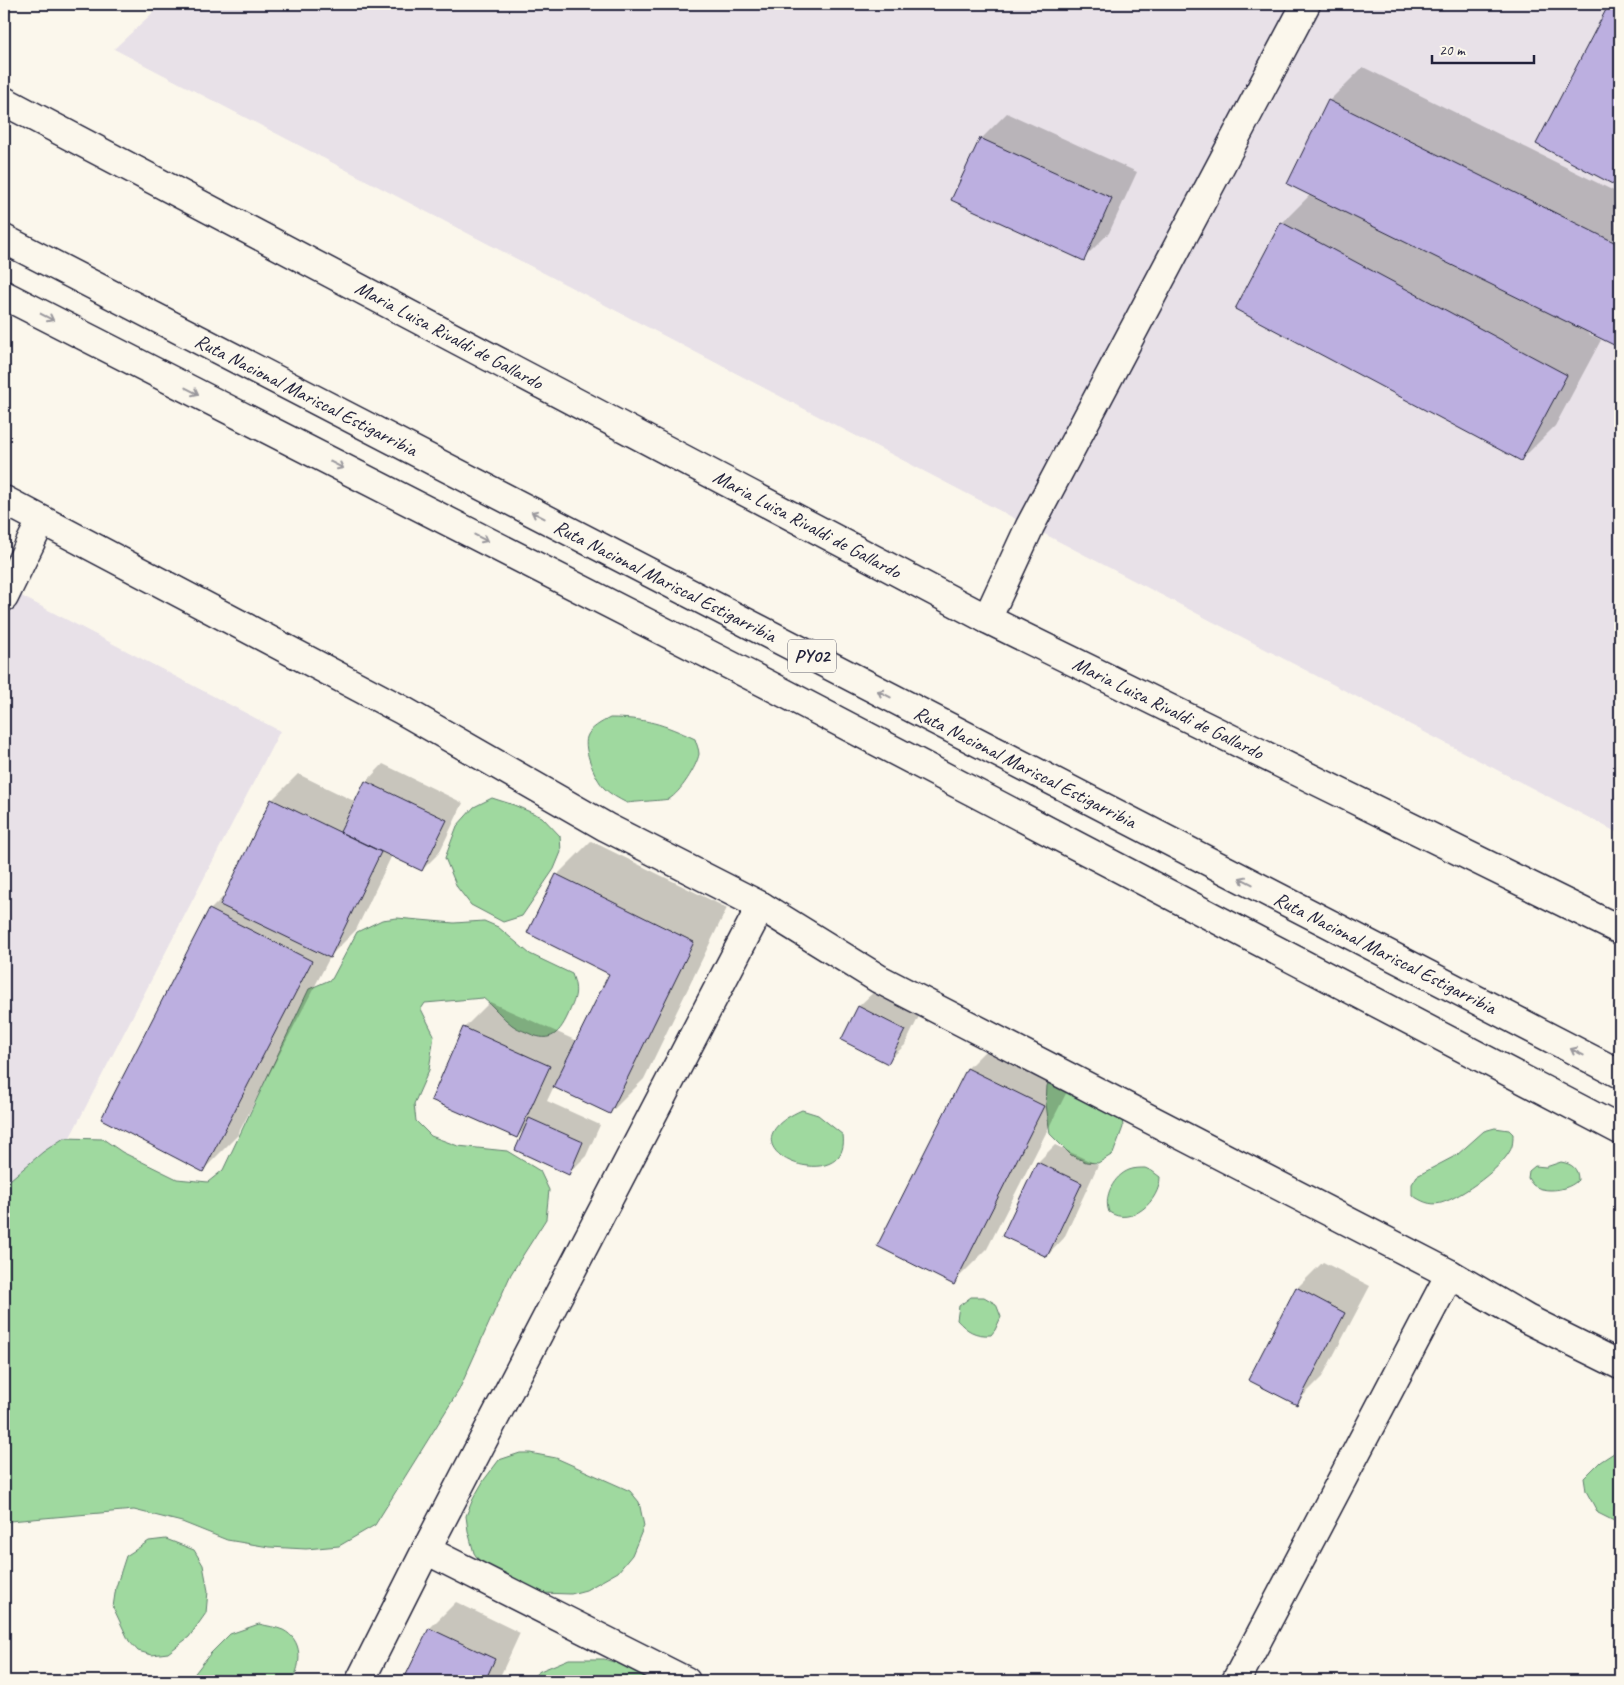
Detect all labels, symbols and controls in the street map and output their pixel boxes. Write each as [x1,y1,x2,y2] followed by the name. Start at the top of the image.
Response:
[1432,32,1534,64] scale bar
[1439,41,1466,60] text: 20 m
[351,275,548,395] street label: Maria Luisa Rivaldi de Gallardo
[39,313,54,322] one-way arrow
[191,328,423,463] street label: Ruta Nacional Mariscal Estigarribia
[184,387,199,396] one-way arrow
[329,460,344,470] one-way arrow
[709,464,906,584] street label: Maria Luisa Rivaldi de Gallardo
[530,510,545,520] one-way arrow
[550,514,782,649] street label: Ruta Nacional Mariscal Estigarribia
[474,533,489,543] one-way arrow
[788,640,836,672] road number: PY02
[1069,651,1268,765] street label: Maria Luisa Rivaldi de Gallardo
[877,689,892,698] one-way arrow
[910,700,1142,835] street label: Ruta Nacional Mariscal Estigarribia
[1239,876,1254,885] one-way arrow
[1270,886,1502,1021] street label: Ruta Nacional Mariscal Estigarribia
[1570,1047,1585,1056] one-way arrow

